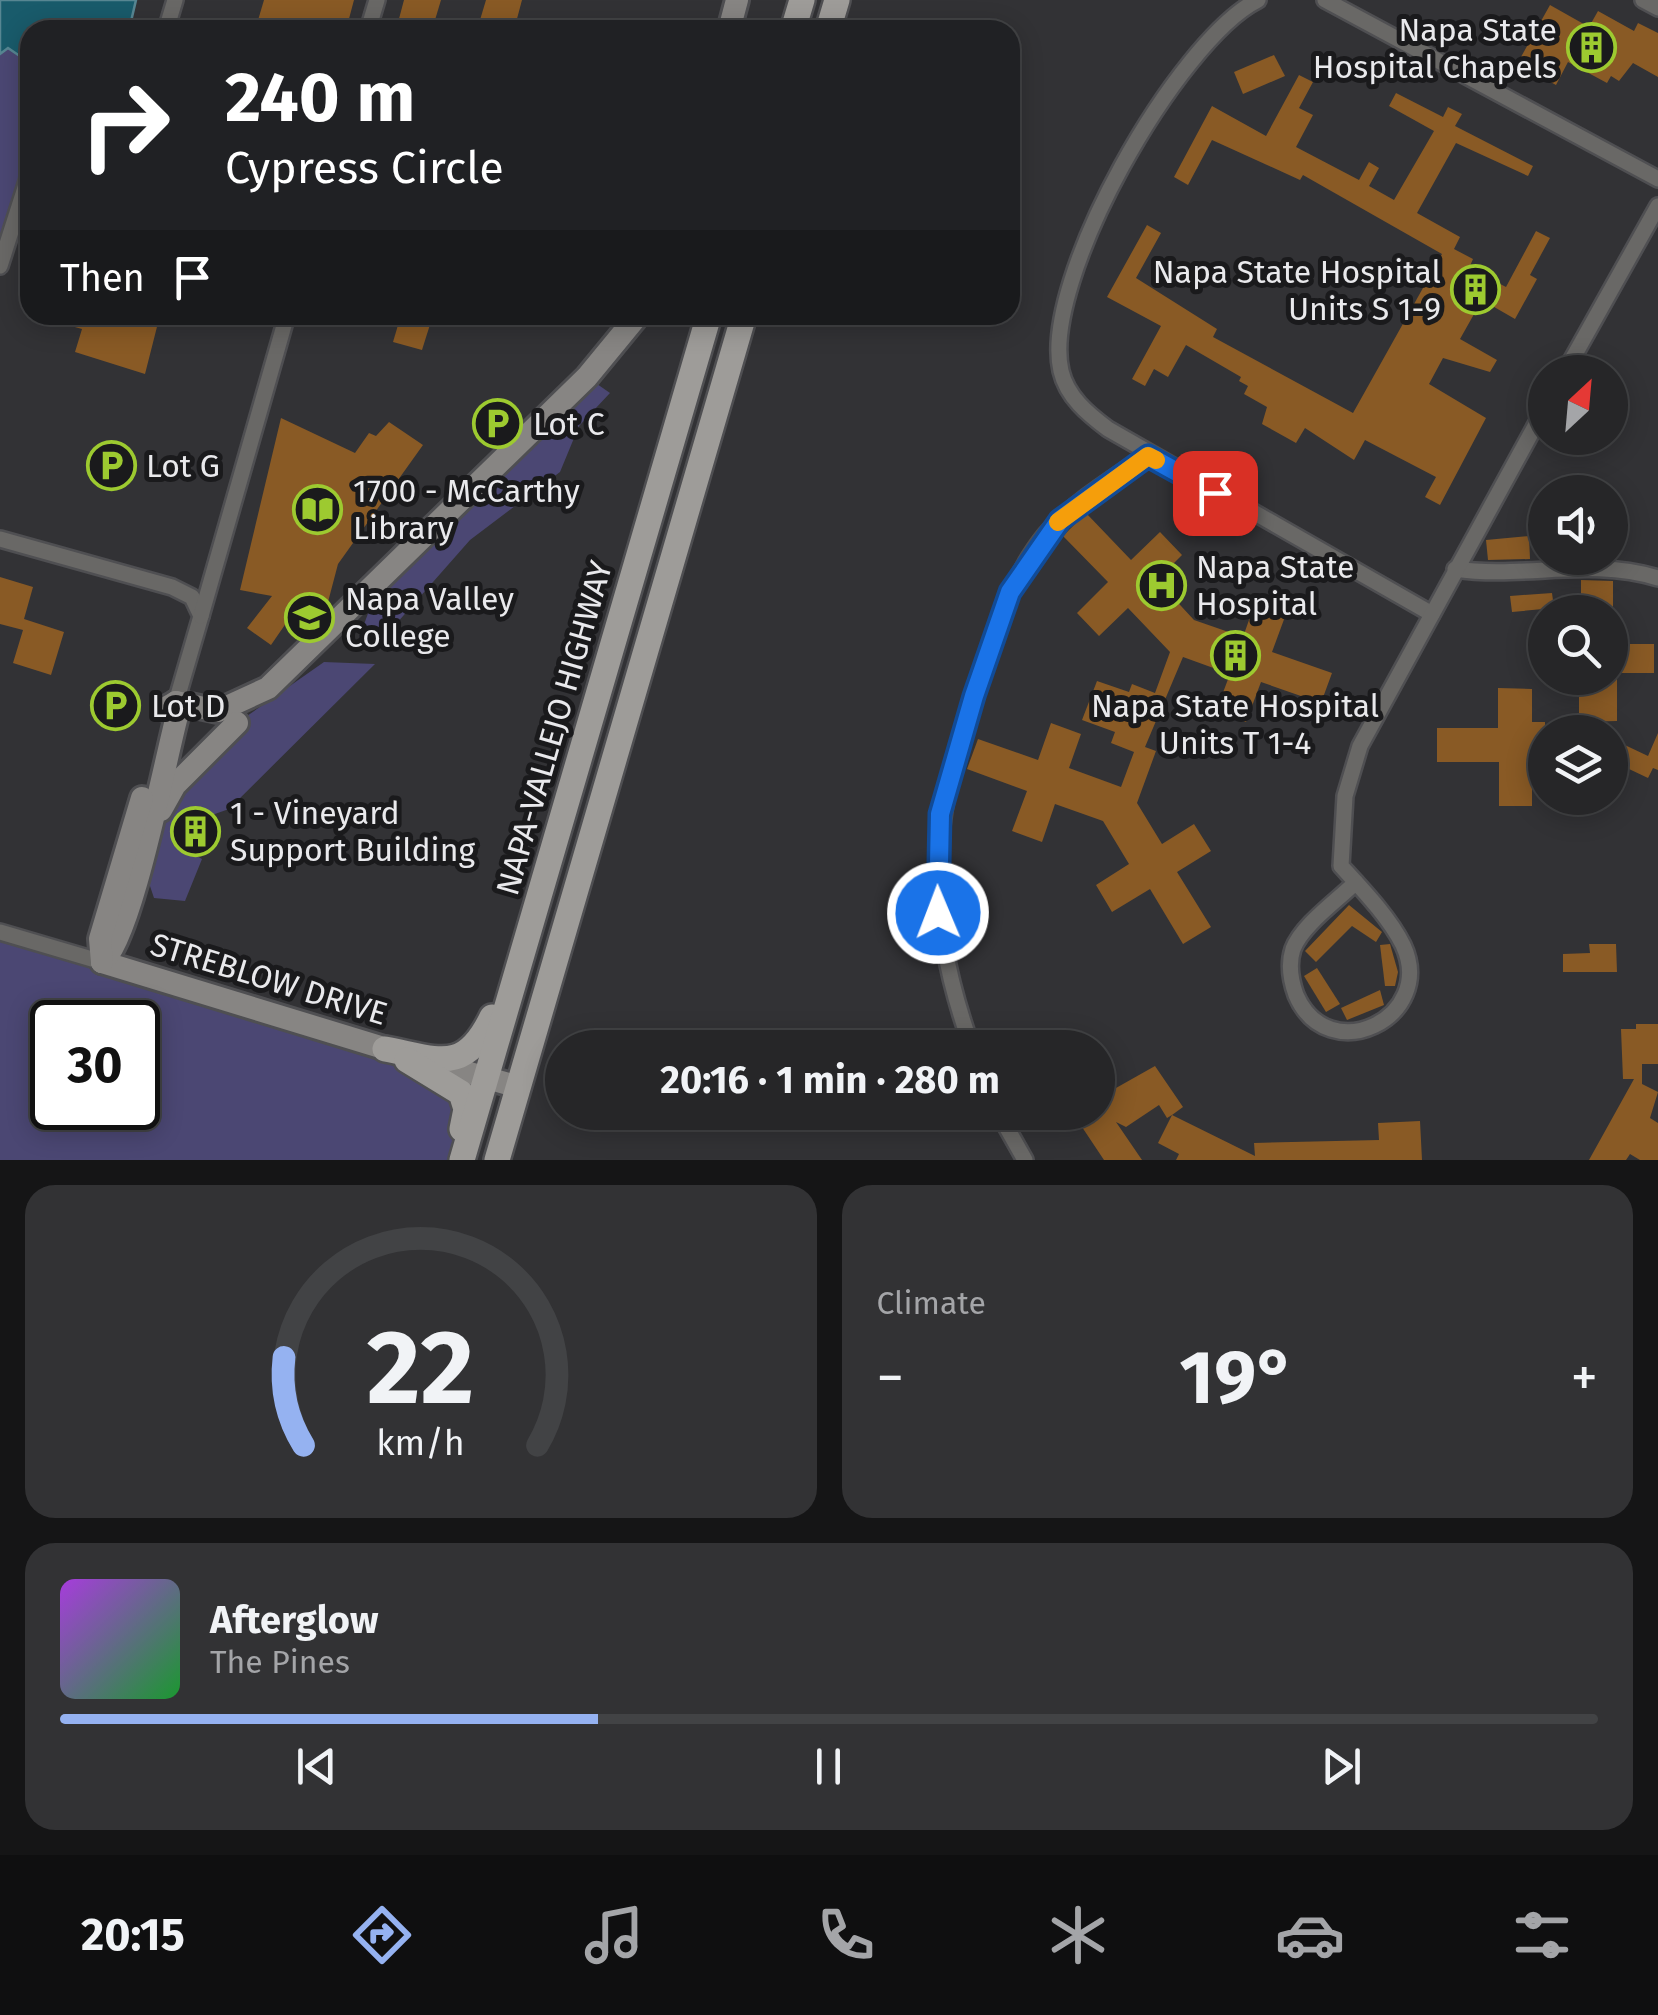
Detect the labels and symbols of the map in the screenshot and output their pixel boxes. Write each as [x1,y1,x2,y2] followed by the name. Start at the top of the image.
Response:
[1313,11,1557,86] place label: Napa State Hospital Chapels
[1566,22,1618,74] building icon: Napa State Hospital Chapels
[1153,253,1441,328] place label: Napa State Hospital Units S 1-9
[1450,264,1502,316] building icon: Napa State Hospital Units S 1-9
[1528,355,1628,455] north arrow
[472,398,524,450] parking icon: Lot C
[533,405,605,443] place label: Lot C
[85,440,137,492] parking icon: Lot G
[146,447,220,485] place label: Lot G
[1173,451,1258,536] pin
[353,472,580,547] place label: 1700 - McCarthy Library
[292,483,344,535] library icon: 1700 - McCarthy Library
[1196,548,1355,623] place label: Napa State Hospital
[488,556,620,899] street label: NAPA-VALLEJO HIGHWAY
[1135,559,1187,611] hospital icon: Napa State Hospital
[345,580,514,655] place label: Napa Valley College
[284,591,336,643] school or university icon: Napa Valley College
[1209,630,1261,682] building icon: Napa State Hospital Units T 1-4
[90,680,142,732] parking icon: Lot D
[151,687,225,725] place label: Lot D
[1091,687,1379,762] place label: Napa State Hospital Units T 1-4
[230,794,475,869] place label: 1 - Vineyard Support Building
[169,805,221,857] building icon: 1 - Vineyard Support Building
[886,861,990,965] position arrow
[146,925,392,1033] street label: STREBLOW DRIVE
[30,1000,160,1130] speed limit sign: 30

